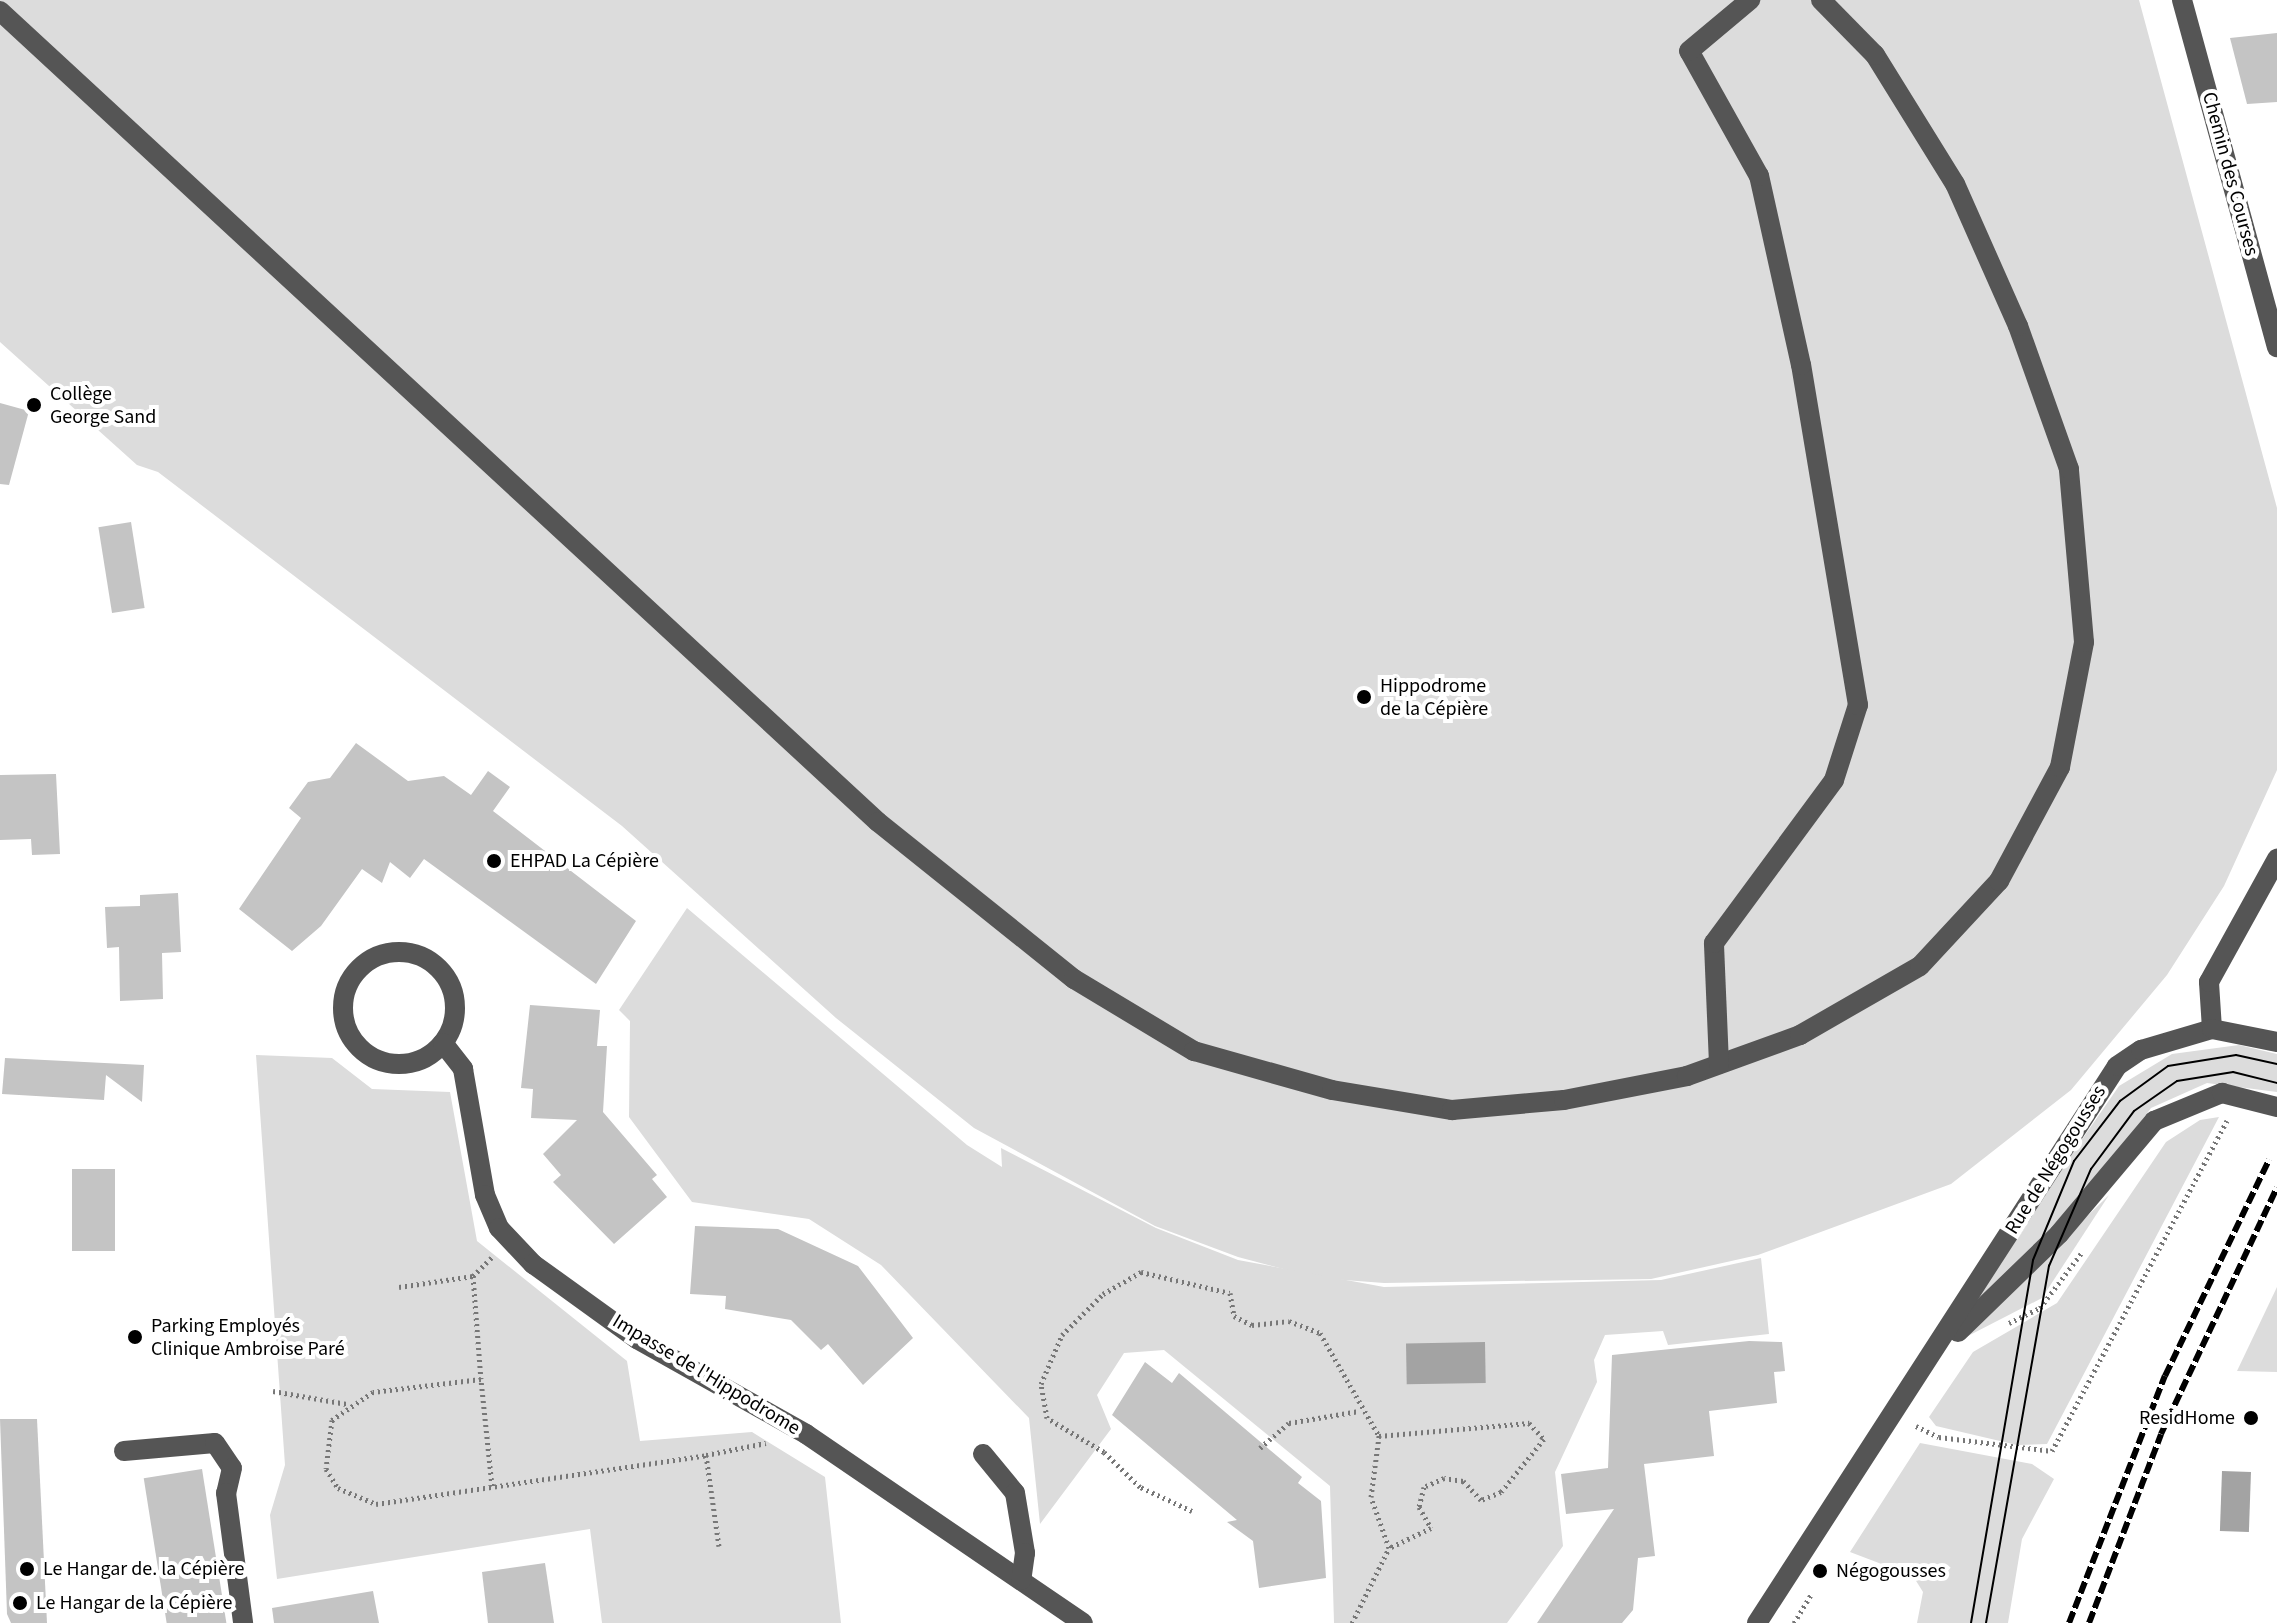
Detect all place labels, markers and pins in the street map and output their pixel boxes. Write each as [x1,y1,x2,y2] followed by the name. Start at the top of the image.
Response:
[50,382,156,429] place label: Collège George Sand
[25,396,43,414] marker: Collège George Sand
[1380,674,1488,721] place label: Hippodrome de la Cépière
[1355,688,1373,706] marker: Hippodrome de la Cépière
[510,849,659,873] place label: EHPAD La Cépière
[485,852,503,870] marker: EHPAD La Cépière
[151,1314,345,1361] place label: Parking Employés Clinique Ambroise Paré
[126,1328,144,1346] marker: Parking Employés Clinique Ambroise Paré
[2139,1406,2235,1430] place label: ResidHome
[2242,1409,2260,1427] marker: ResidHome
[43,1557,244,1581] place label: Le Hangar de. la Cépière
[1836,1559,1946,1583] place label: Négogousses
[18,1560,36,1578] marker: Le Hangar de. la Cépière
[1811,1562,1829,1580] marker: Négogousses
[36,1591,232,1615] place label: Le Hangar de la Cépière
[11,1594,29,1612] marker: Le Hangar de la Cépière

